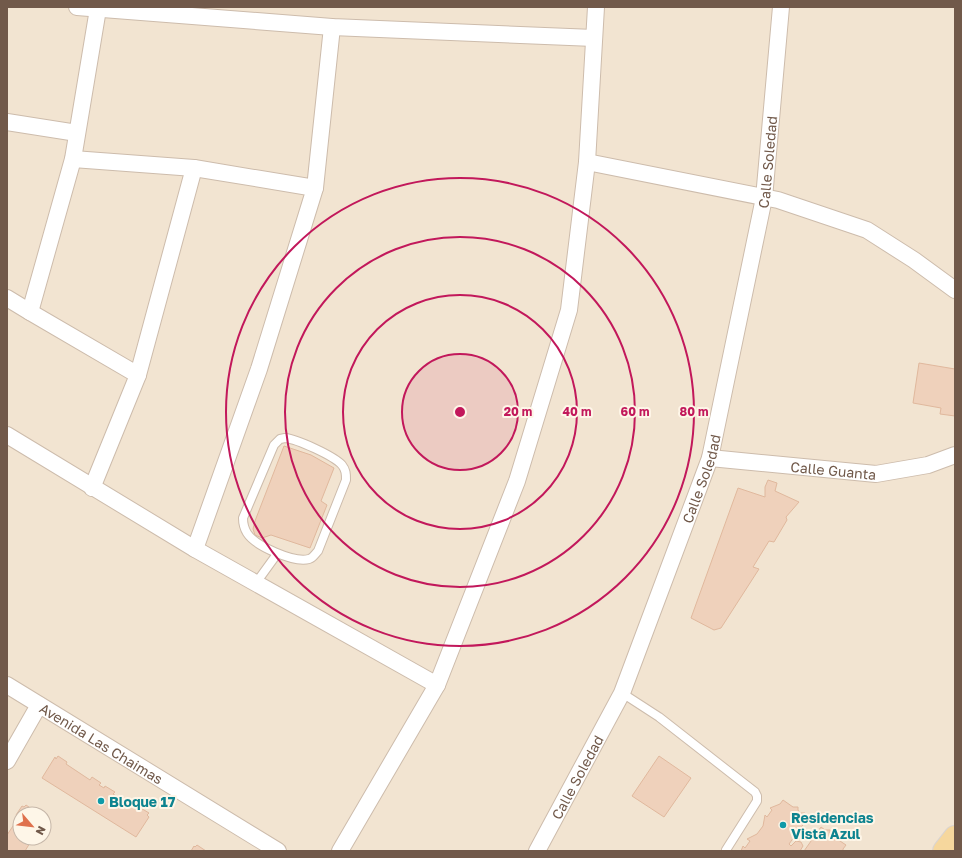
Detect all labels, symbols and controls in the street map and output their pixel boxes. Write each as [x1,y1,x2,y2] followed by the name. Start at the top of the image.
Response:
[754,115,780,210] street label: Calle Soledad
[504,404,532,419] text: 20 m
[563,404,591,419] text: 40 m
[621,404,649,419] text: 60 m
[680,404,708,419] text: 80 m
[453,405,467,419] centre of rings
[678,433,723,525] street label: Calle Soledad
[790,457,877,482] street label: Calle Guanta
[37,699,166,787] street label: Avenida Las Chaimas
[547,732,606,822] street label: Calle Soledad
[109,793,176,810] place label: Bloque 17
[96,796,106,806] marker: Bloque 17
[12,806,52,846] north arrow
[791,809,874,842] place label: Residencias Vista Azul
[778,820,788,830] marker: Residencias Vista Azul
[34,824,49,838] text: N

